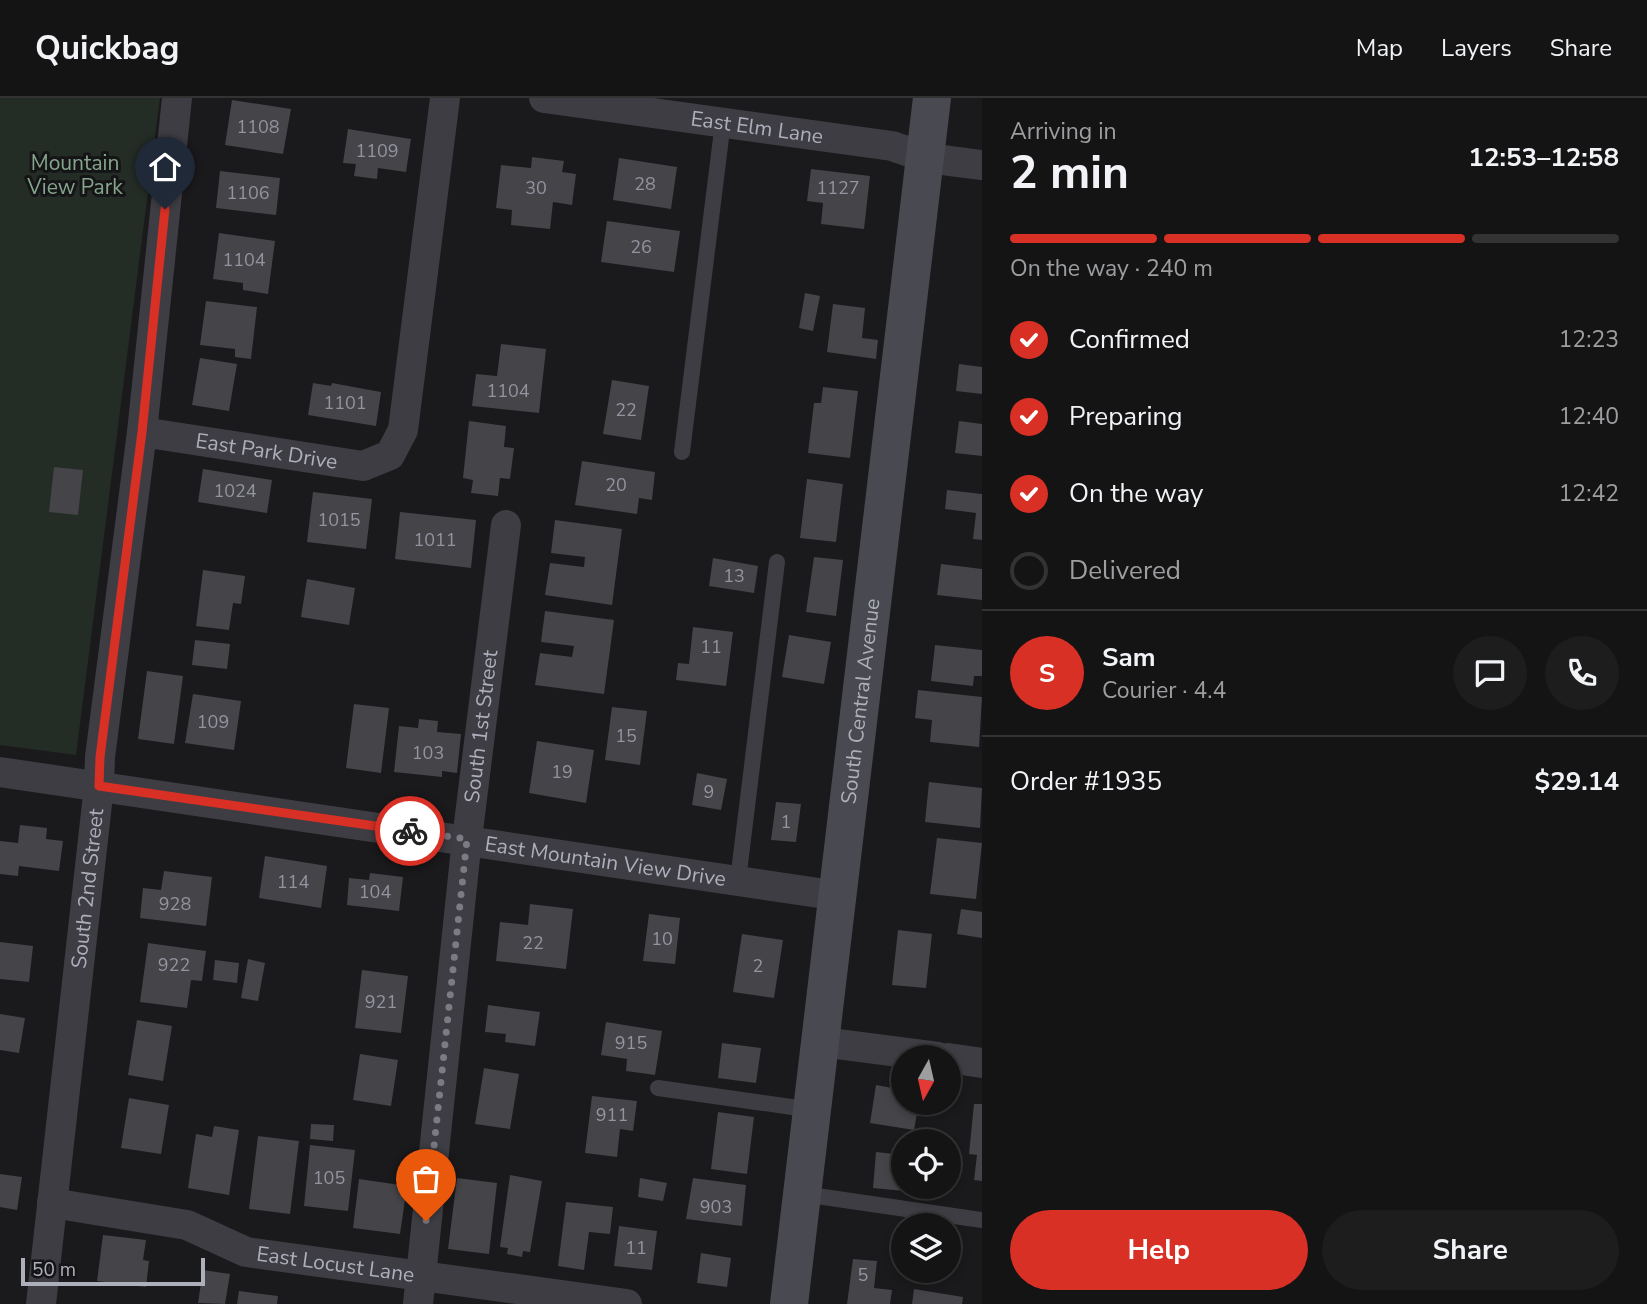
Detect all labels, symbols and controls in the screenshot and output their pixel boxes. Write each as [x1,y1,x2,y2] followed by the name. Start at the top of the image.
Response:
[35,26,179,71] text: Quickbag
[1356,32,1403,64] text: Map
[1441,32,1512,64] text: Layers
[1550,32,1612,64] text: Share
[689,104,825,150] street label: East Elm Lane
[236,115,280,139] house number: 1108
[1010,116,1117,147] text: Arriving in
[135,137,195,209] pin
[355,139,399,163] house number: 1109
[1468,140,1619,175] text: 12:53–12:58
[1010,141,1129,204] text: 2 min
[146,148,184,186] icon: home
[26,149,123,201] park label: Mountain View Park
[634,172,656,196] house number: 28
[525,176,547,200] house number: 30
[816,176,860,200] house number: 1127
[226,181,270,205] house number: 1106
[630,235,652,259] house number: 26
[222,248,266,272] house number: 1104
[1010,253,1213,284] text: On the way · 240 m
[1010,321,1048,359] icon: check
[1069,322,1190,357] text: Confirmed
[1559,324,1619,355] text: 12:23
[486,379,530,403] house number: 1104
[323,391,367,415] house number: 1101
[615,398,637,422] house number: 22
[1010,398,1048,436] icon: check
[1069,399,1182,434] text: Preparing
[1559,401,1619,432] text: 12:40
[194,426,339,476] street label: East Park Drive
[605,473,627,497] house number: 20
[1010,475,1048,513] icon: check
[1069,476,1203,511] text: On the way
[1559,478,1619,509] text: 12:42
[213,479,257,503] house number: 1024
[317,508,361,532] house number: 1015
[413,528,457,552] house number: 1011
[1069,553,1181,588] text: Delivered
[723,564,745,588] house number: 13
[834,597,887,806] street label: South Central Avenue
[700,635,722,659] house number: 11
[1453,636,1527,710] button: chat
[1545,636,1619,710] button: phone
[1102,640,1155,675] text: Sam
[458,648,504,804] street label: South 1st Street
[1039,656,1055,691] text: S
[1102,675,1226,706] text: Courier · 4.4
[197,710,229,734] house number: 109
[615,724,637,748] house number: 15
[412,741,444,765] house number: 103
[551,760,573,784] house number: 19
[1010,764,1162,799] text: Order #1935
[1535,764,1619,799] text: $29.14
[704,780,714,804] house number: 9
[375,796,445,866] courier
[65,807,110,970] street label: South 2nd Street
[781,810,791,834] house number: 1
[391,812,429,850] icon: bike
[483,830,728,893] street label: East Mountain View Drive
[277,870,309,894] house number: 114
[359,880,391,904] house number: 104
[159,892,191,916] house number: 928
[651,927,673,951] house number: 10
[522,931,544,955] house number: 22
[158,953,190,977] house number: 922
[753,954,763,978] house number: 2
[365,990,397,1014] house number: 921
[615,1031,647,1055] house number: 915
[891,1045,961,1115] north arrow
[891,1045,961,1283] map controls
[596,1103,628,1127] house number: 911
[891,1129,961,1199] button: locate
[396,1149,456,1221] pin
[407,1160,445,1198] icon: bag
[313,1166,345,1190] house number: 105
[700,1195,732,1219] house number: 903
[1010,1210,1308,1290] button: Help
[1322,1210,1619,1290] button: Share
[891,1213,961,1283] button: layers
[625,1236,647,1260] house number: 11
[255,1240,416,1289] street label: East Locust Lane
[21,1255,205,1287] scale bar
[32,1257,76,1283] text: 50 m
[858,1263,868,1287] house number: 5

